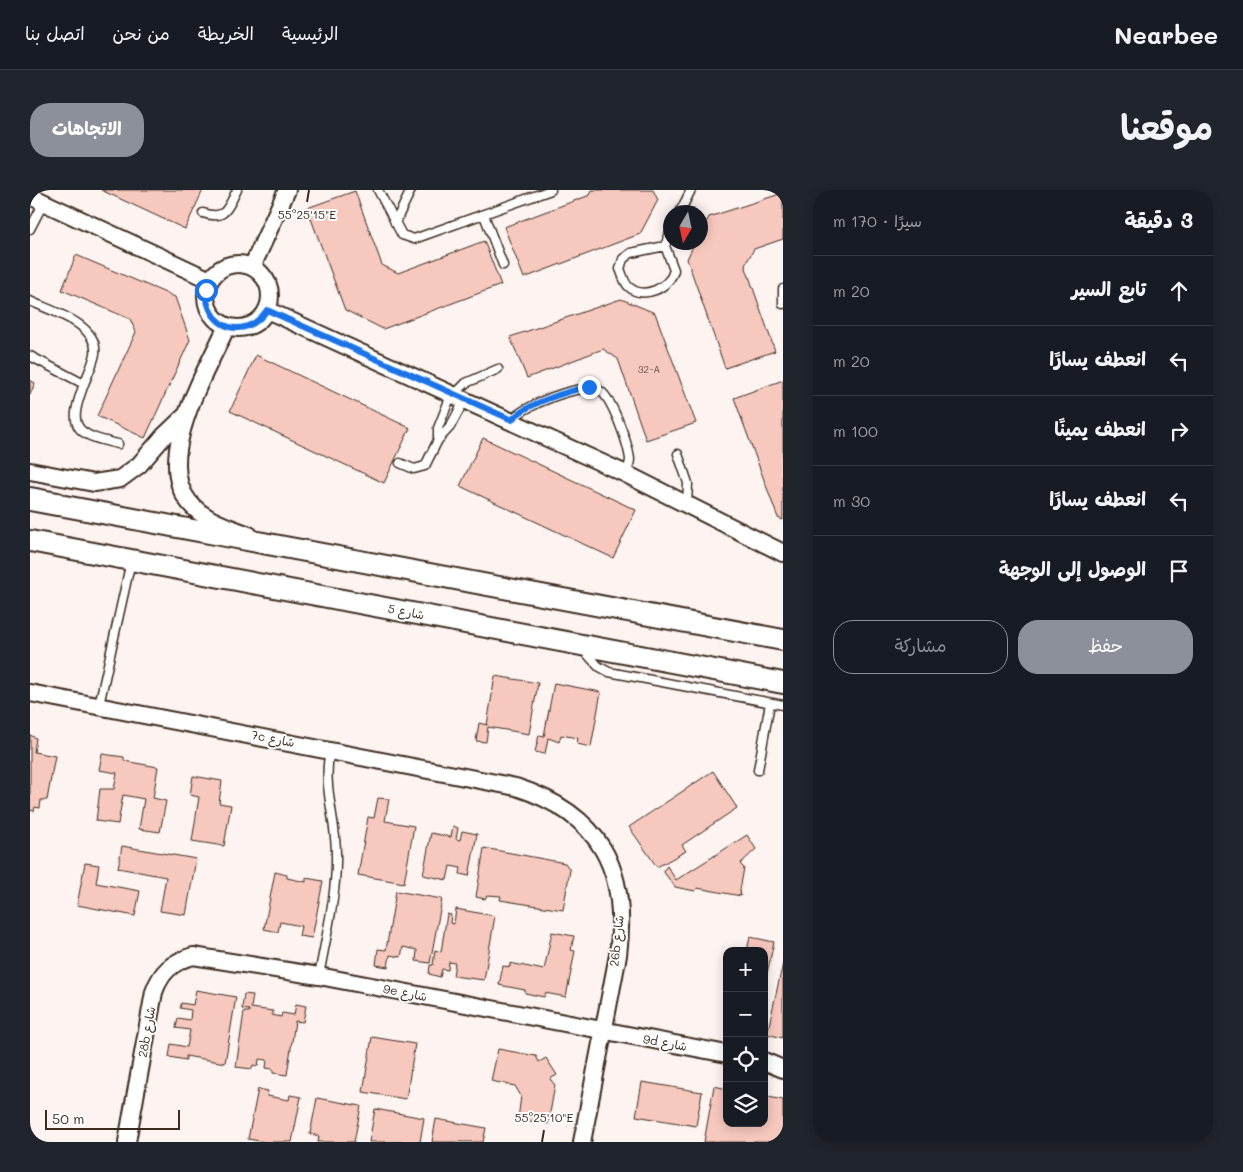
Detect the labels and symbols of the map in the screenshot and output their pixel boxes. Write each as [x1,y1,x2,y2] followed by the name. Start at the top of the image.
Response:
[663,205,708,250] north arrow
[278,206,336,222] text: 55°25'15"E
[195,279,218,302] route start
[638,362,660,376] house number: 32-A
[578,376,601,399] route end
[386,600,426,624] street label: شارع 5
[250,726,296,752] street label: 7c شارع
[605,915,629,967] street label: 26b شارع
[382,980,428,1006] street label: 9e شارع
[134,1005,160,1059] street label: 28b شارع
[642,1030,688,1056] street label: 9d شارع
[45,1107,180,1130] scale bar
[515,1109,574,1125] text: 55°25'10"E

